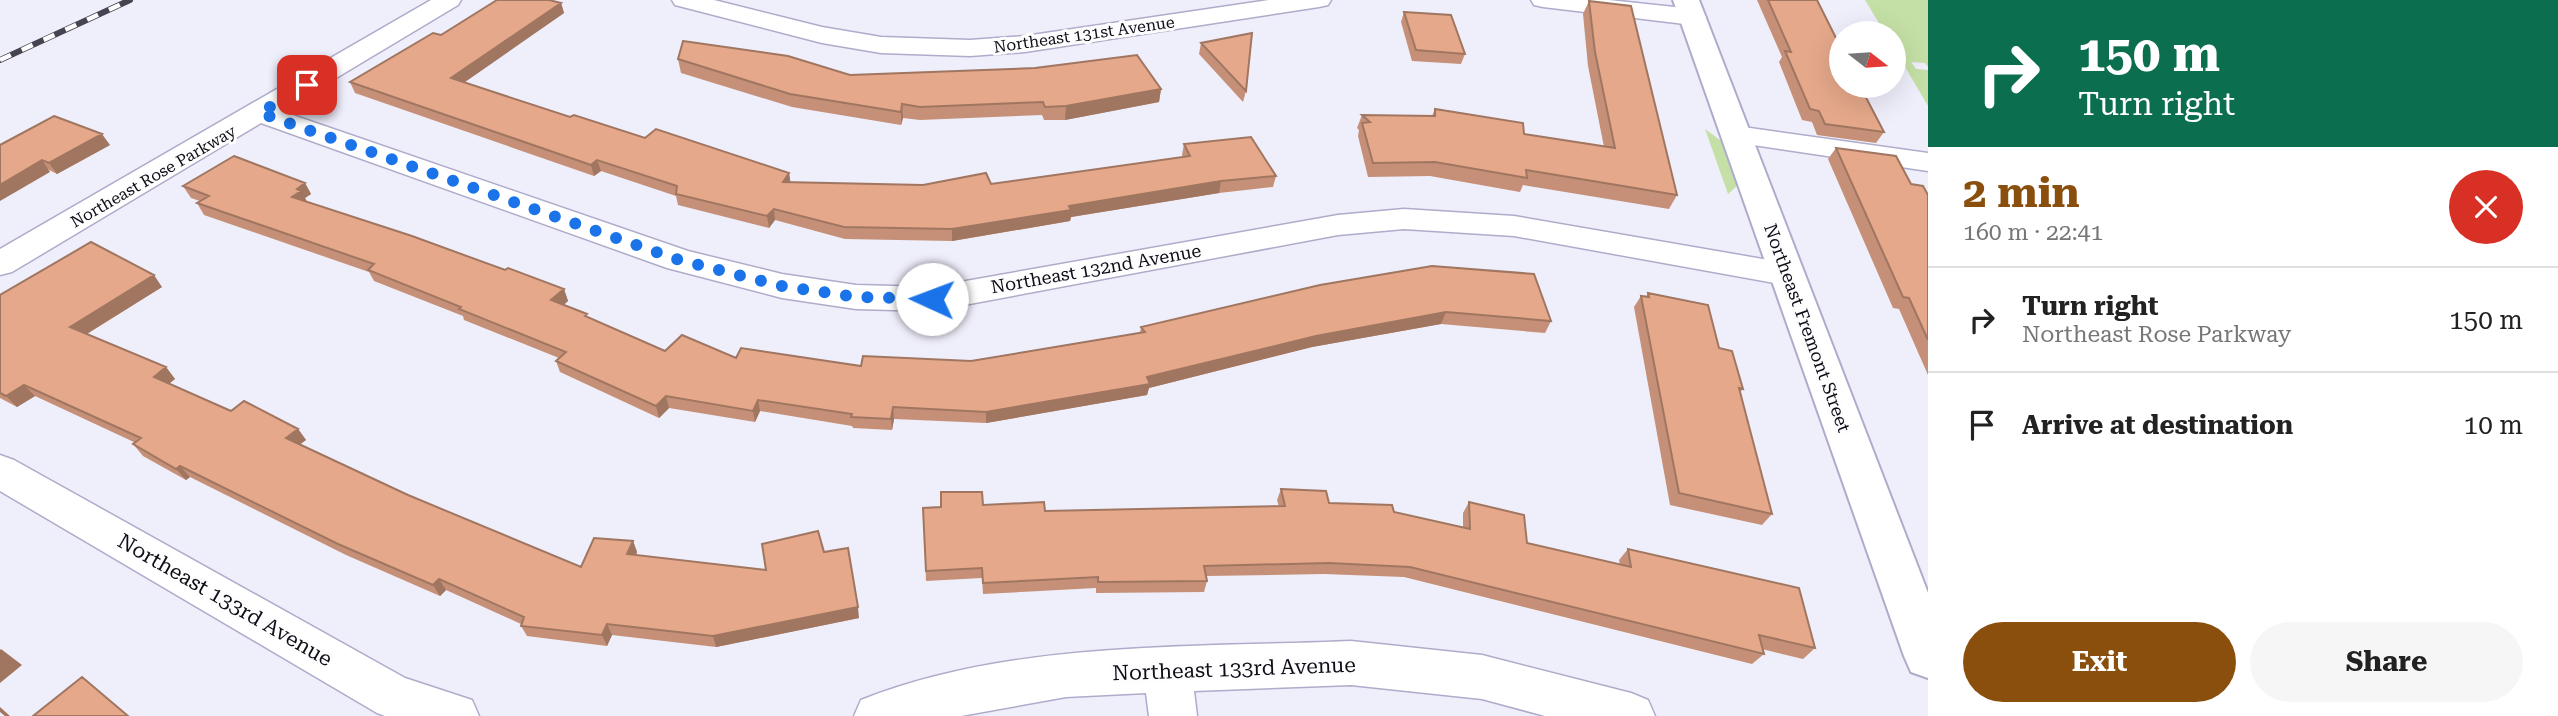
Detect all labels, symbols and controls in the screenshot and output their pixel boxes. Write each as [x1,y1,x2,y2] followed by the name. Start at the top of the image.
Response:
[992,12,1176,57] street label: Northeast 131st Avenue
[1829,21,1906,98] north arrow
[1829,21,1906,98] map controls
[2078,26,2220,83] text: 150 m
[1963,28,2054,119] icon: right
[277,55,337,115] pin
[288,66,326,104] icon: arrive
[2078,85,2235,123] text: Turn right
[67,121,240,232] street label: Northeast Rose Parkway
[1963,168,2080,217] text: 2 min
[2449,170,2523,244] button: close
[1963,219,2103,246] text: 160 m · 22:41
[1760,221,1855,435] street label: Northeast Fremont Street
[989,240,1203,297] street label: Northeast 132nd Avenue
[895,262,969,336] position arrow
[2022,291,2158,321] text: Turn right
[1963,301,2001,339] icon: right
[2449,305,2523,335] text: 150 m
[2022,321,2291,348] text: Northeast Rose Parkway
[1963,406,2001,444] icon: arrive
[2022,410,2293,440] text: Arrive at destination
[2464,410,2523,440] text: 10 m
[114,529,336,671] street label: Northeast 133rd Avenue
[1963,622,2236,702] button: Exit
[2250,622,2523,702] button: Share
[1112,653,1356,685] street label: Northeast 133rd Avenue

